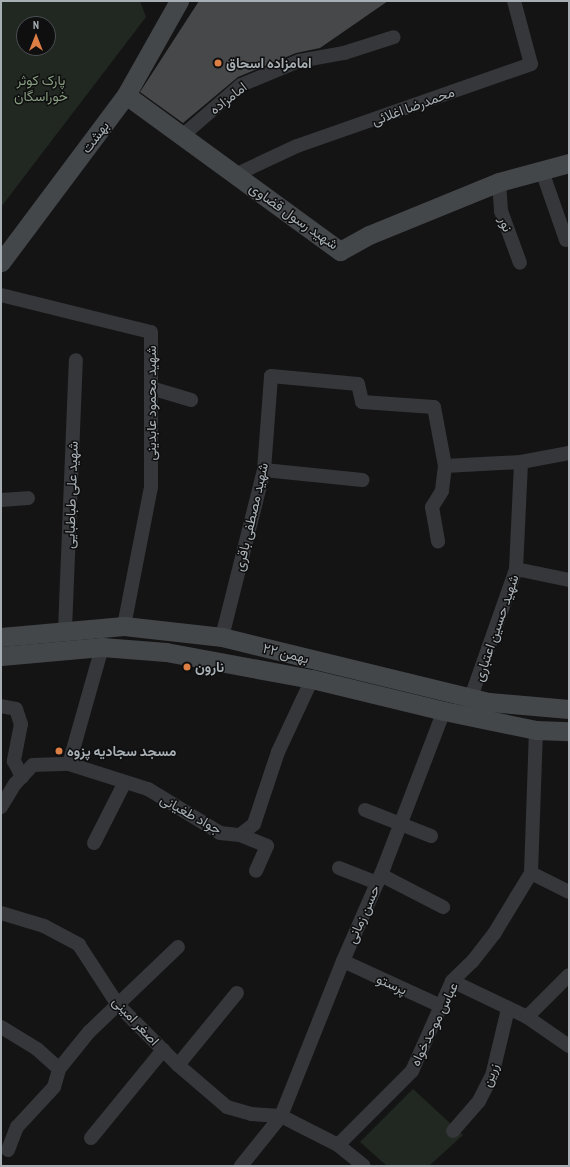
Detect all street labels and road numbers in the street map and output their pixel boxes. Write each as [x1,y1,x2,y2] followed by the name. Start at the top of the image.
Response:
[206,78,250,118] street label: امامزاده
[369,83,457,129] street label: محمدرضا اغلائی
[77,118,113,156] street label: بهشت
[246,179,342,253] street label: شهید رسول قضاوی
[496,214,516,234] street label: نور
[143,345,159,461] street label: شهید محمود عابدینی
[61,441,81,549] street label: شهید علی طباطبایی
[230,461,272,573] street label: شهید مصطفی باقری
[470,572,522,684] street label: شهید حسین اعتباری
[261,639,311,667] street label: ۲۲ بهمن
[157,790,225,838] street label: جواد طغیانی
[343,882,383,946] street label: حسن زمانی
[374,970,410,998] street label: پرستو
[406,979,462,1069] street label: عباس موحدخواه
[109,993,163,1049] street label: اصغر امینی
[478,1061,502,1089] street label: زرین

